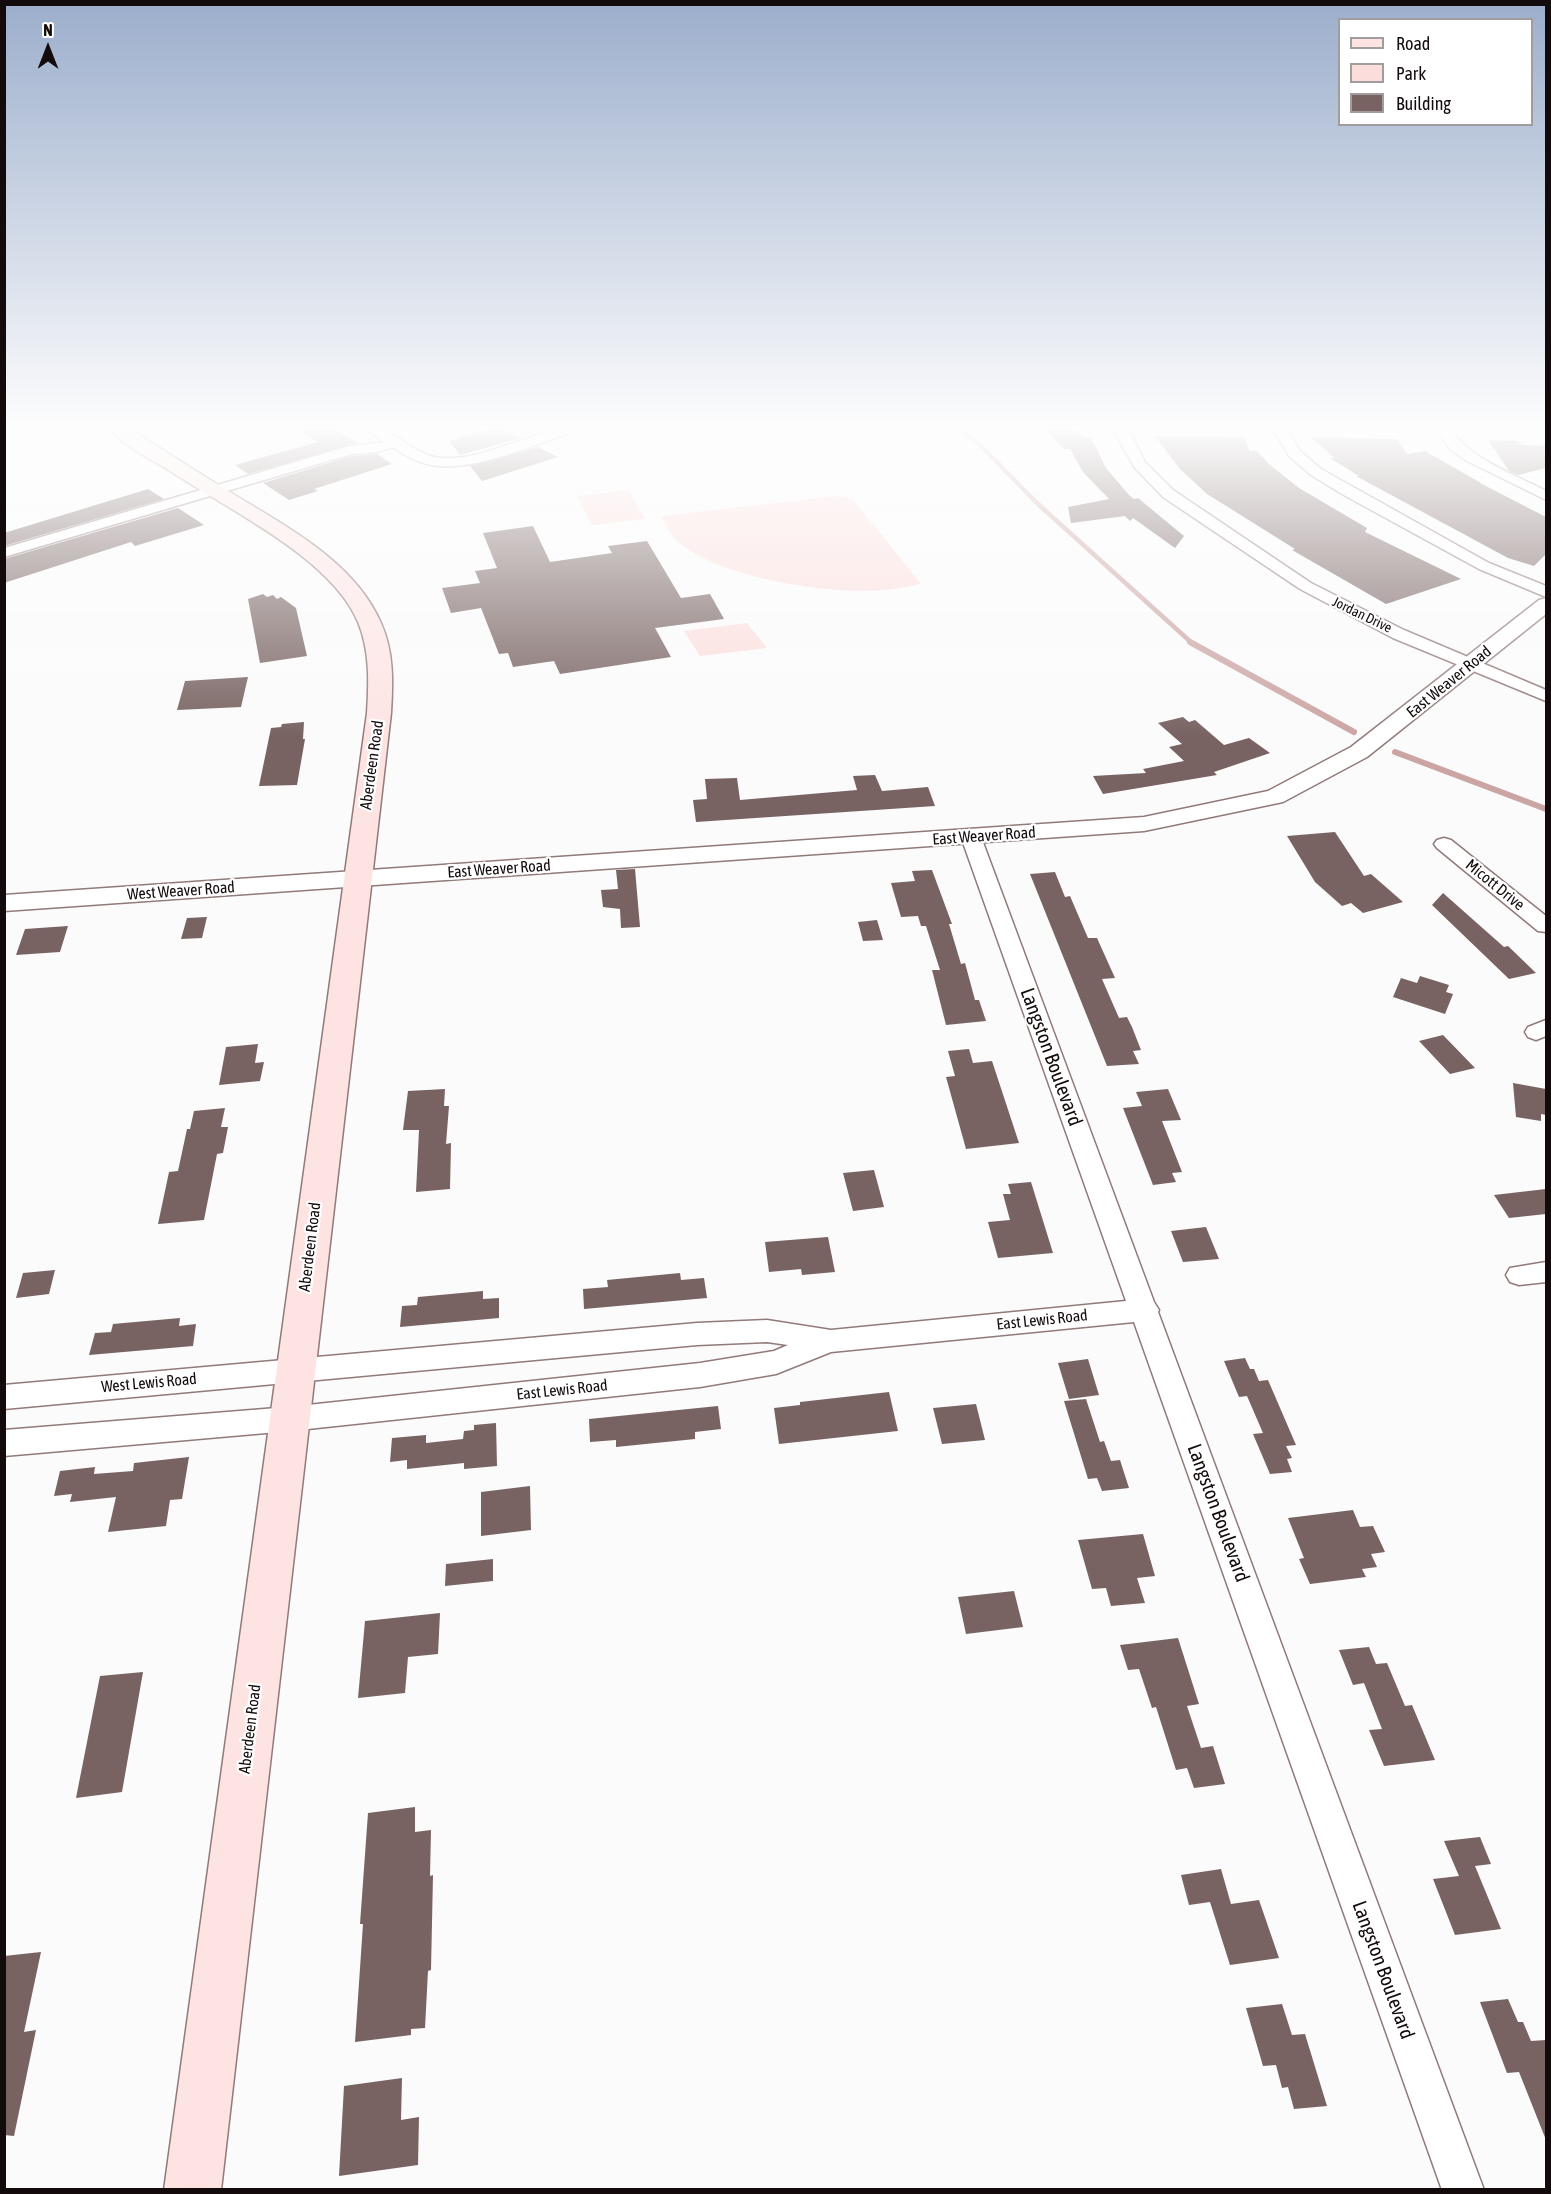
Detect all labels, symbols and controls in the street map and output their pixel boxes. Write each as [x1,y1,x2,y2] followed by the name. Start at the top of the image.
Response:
[18,18,78,78] north arrow
[1338,18,1533,126] legend
[43,21,53,39] text: N
[1396,33,1430,54] text: Road
[1396,63,1426,84] text: Park
[1396,93,1451,114] text: Building
[1329,593,1395,637] street label: Jordan Drive
[1403,642,1495,722] street label: East Weaver Road
[356,719,388,811] street label: Aberdeen Road
[932,823,1036,849] street label: East Weaver Road
[1462,855,1528,915] street label: Micott Drive
[447,856,551,882] street label: East Weaver Road
[127,878,235,904] street label: West Weaver Road
[1015,985,1087,1129] street label: Langston Boulevard
[295,1201,325,1293] street label: Aberdeen Road
[995,1306,1089,1334] street label: East Lewis Road
[100,1369,198,1397] street label: West Lewis Road
[515,1376,609,1404] street label: East Lewis Road
[1182,1441,1254,1585] street label: Langston Boulevard
[235,1683,265,1775] street label: Aberdeen Road
[1347,1898,1419,2042] street label: Langston Boulevard

